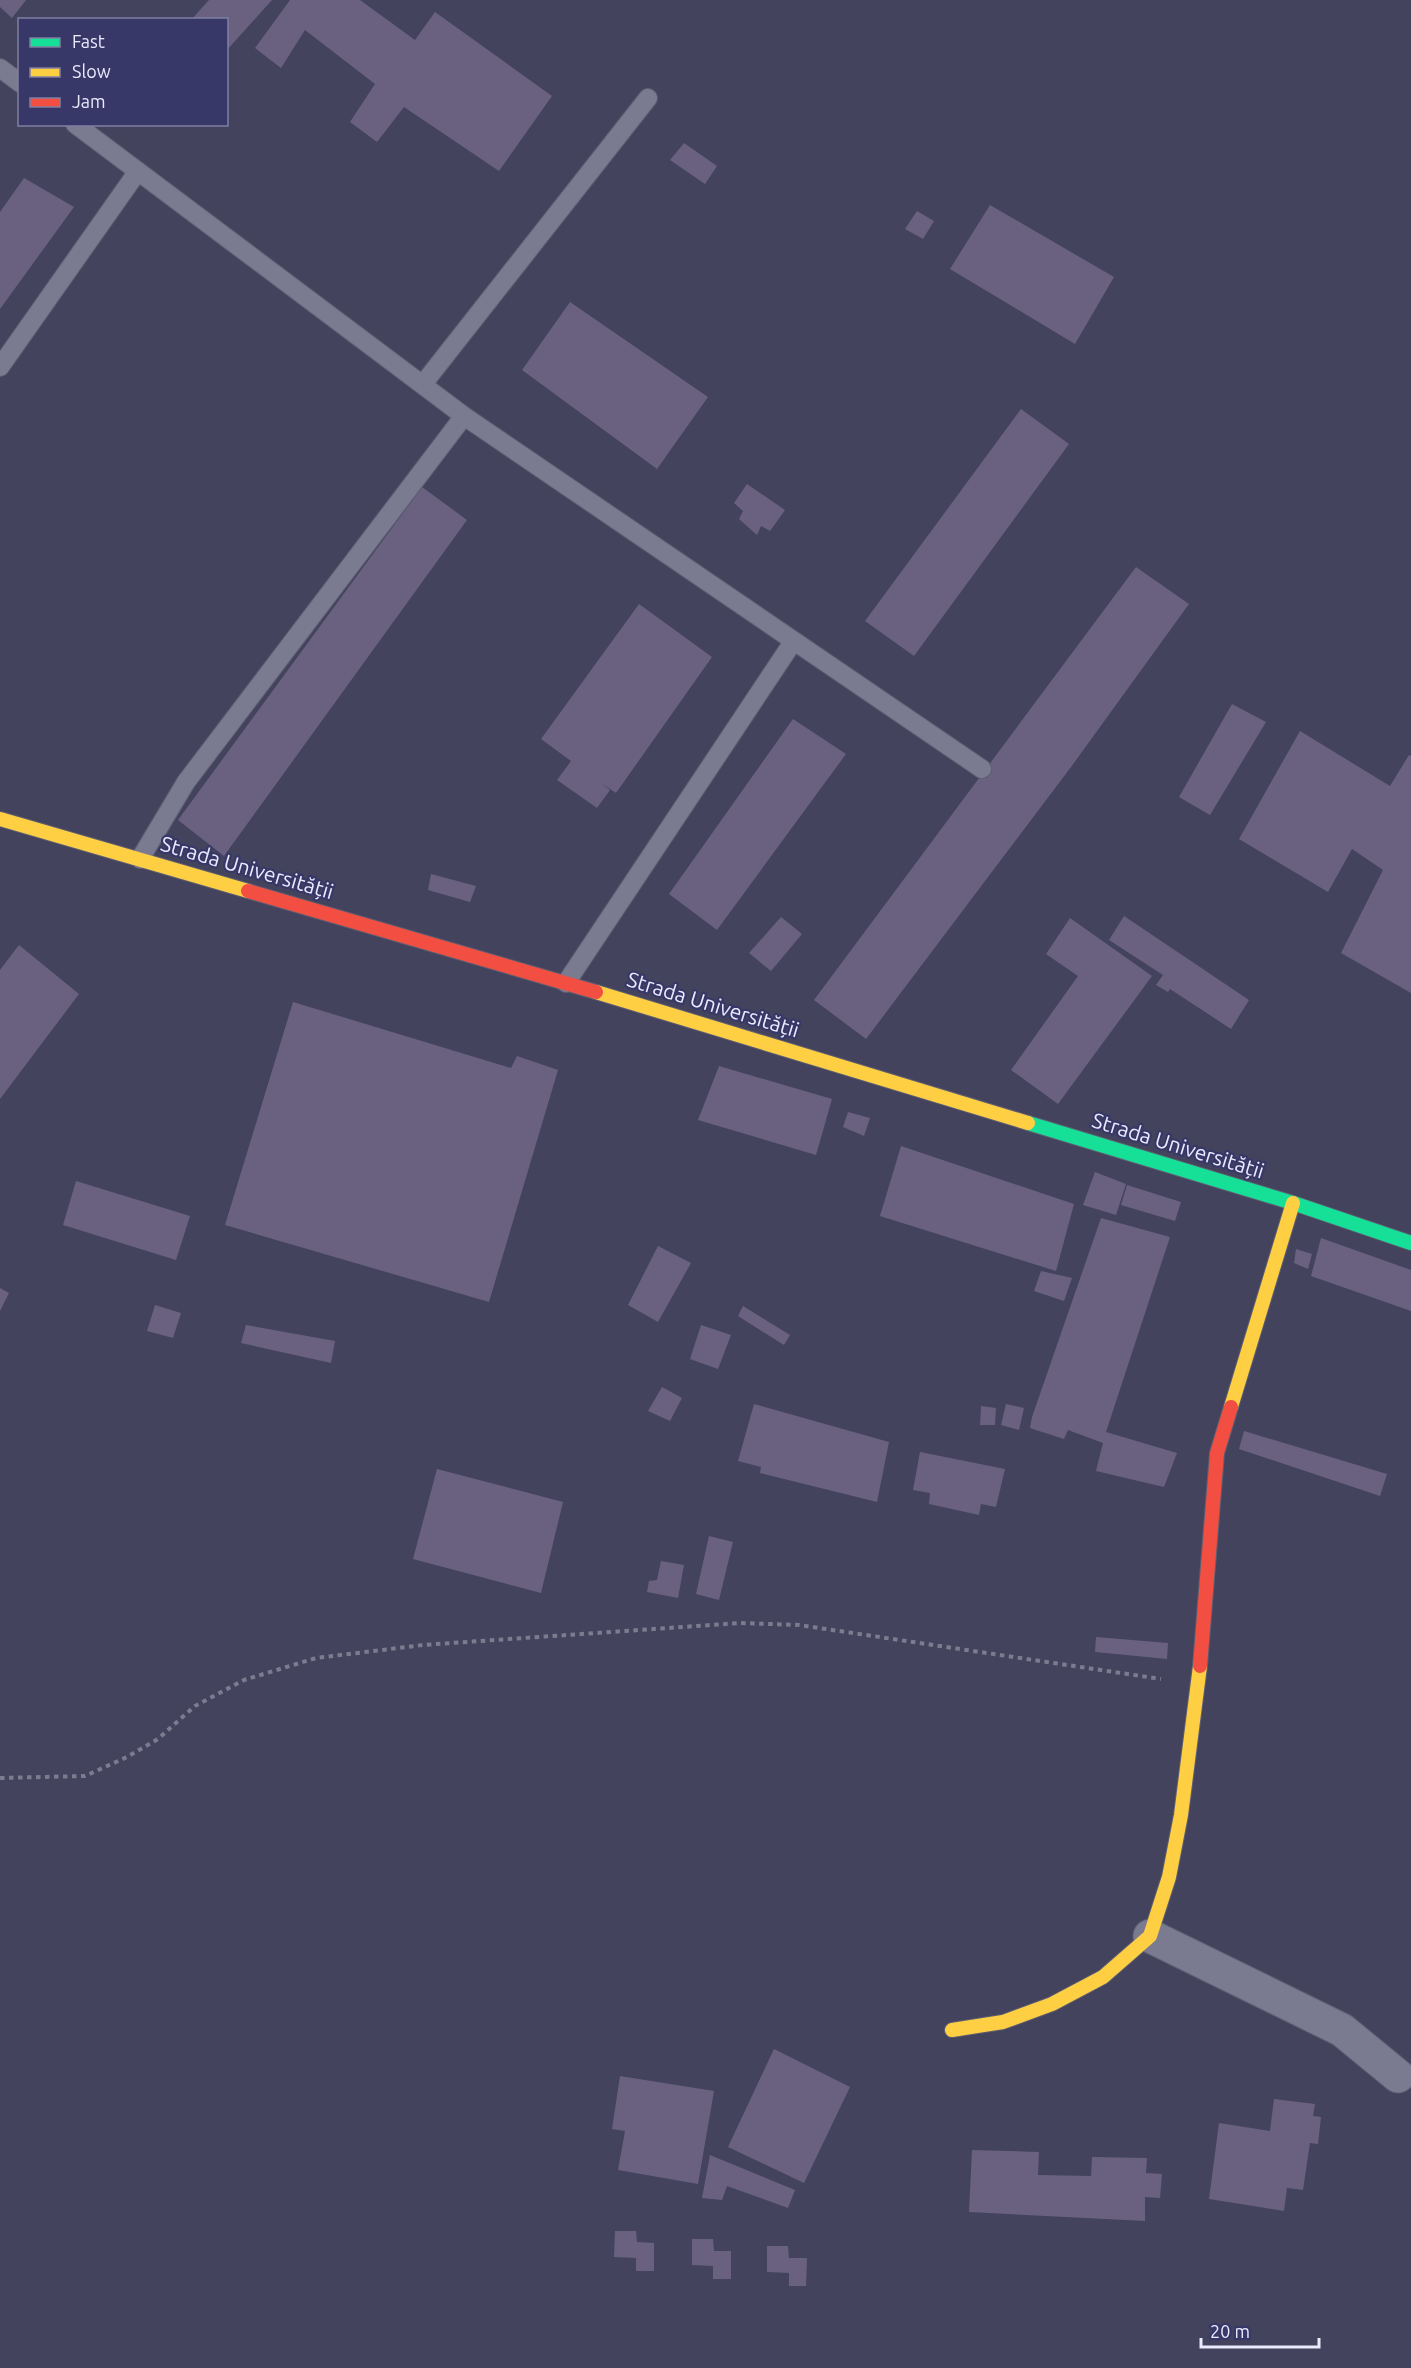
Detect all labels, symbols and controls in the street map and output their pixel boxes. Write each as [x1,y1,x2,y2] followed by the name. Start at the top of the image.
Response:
[18,18,228,126] legend
[72,31,105,51] text: Fast
[72,61,111,81] text: Slow
[72,91,106,111] text: Jam
[158,831,336,903] street label: Strada Universității
[624,966,802,1042] street label: Strada Universității
[1089,1107,1267,1183] street label: Strada Universității
[1201,2311,1320,2349] scale bar
[1210,2321,1250,2341] text: 20 m

